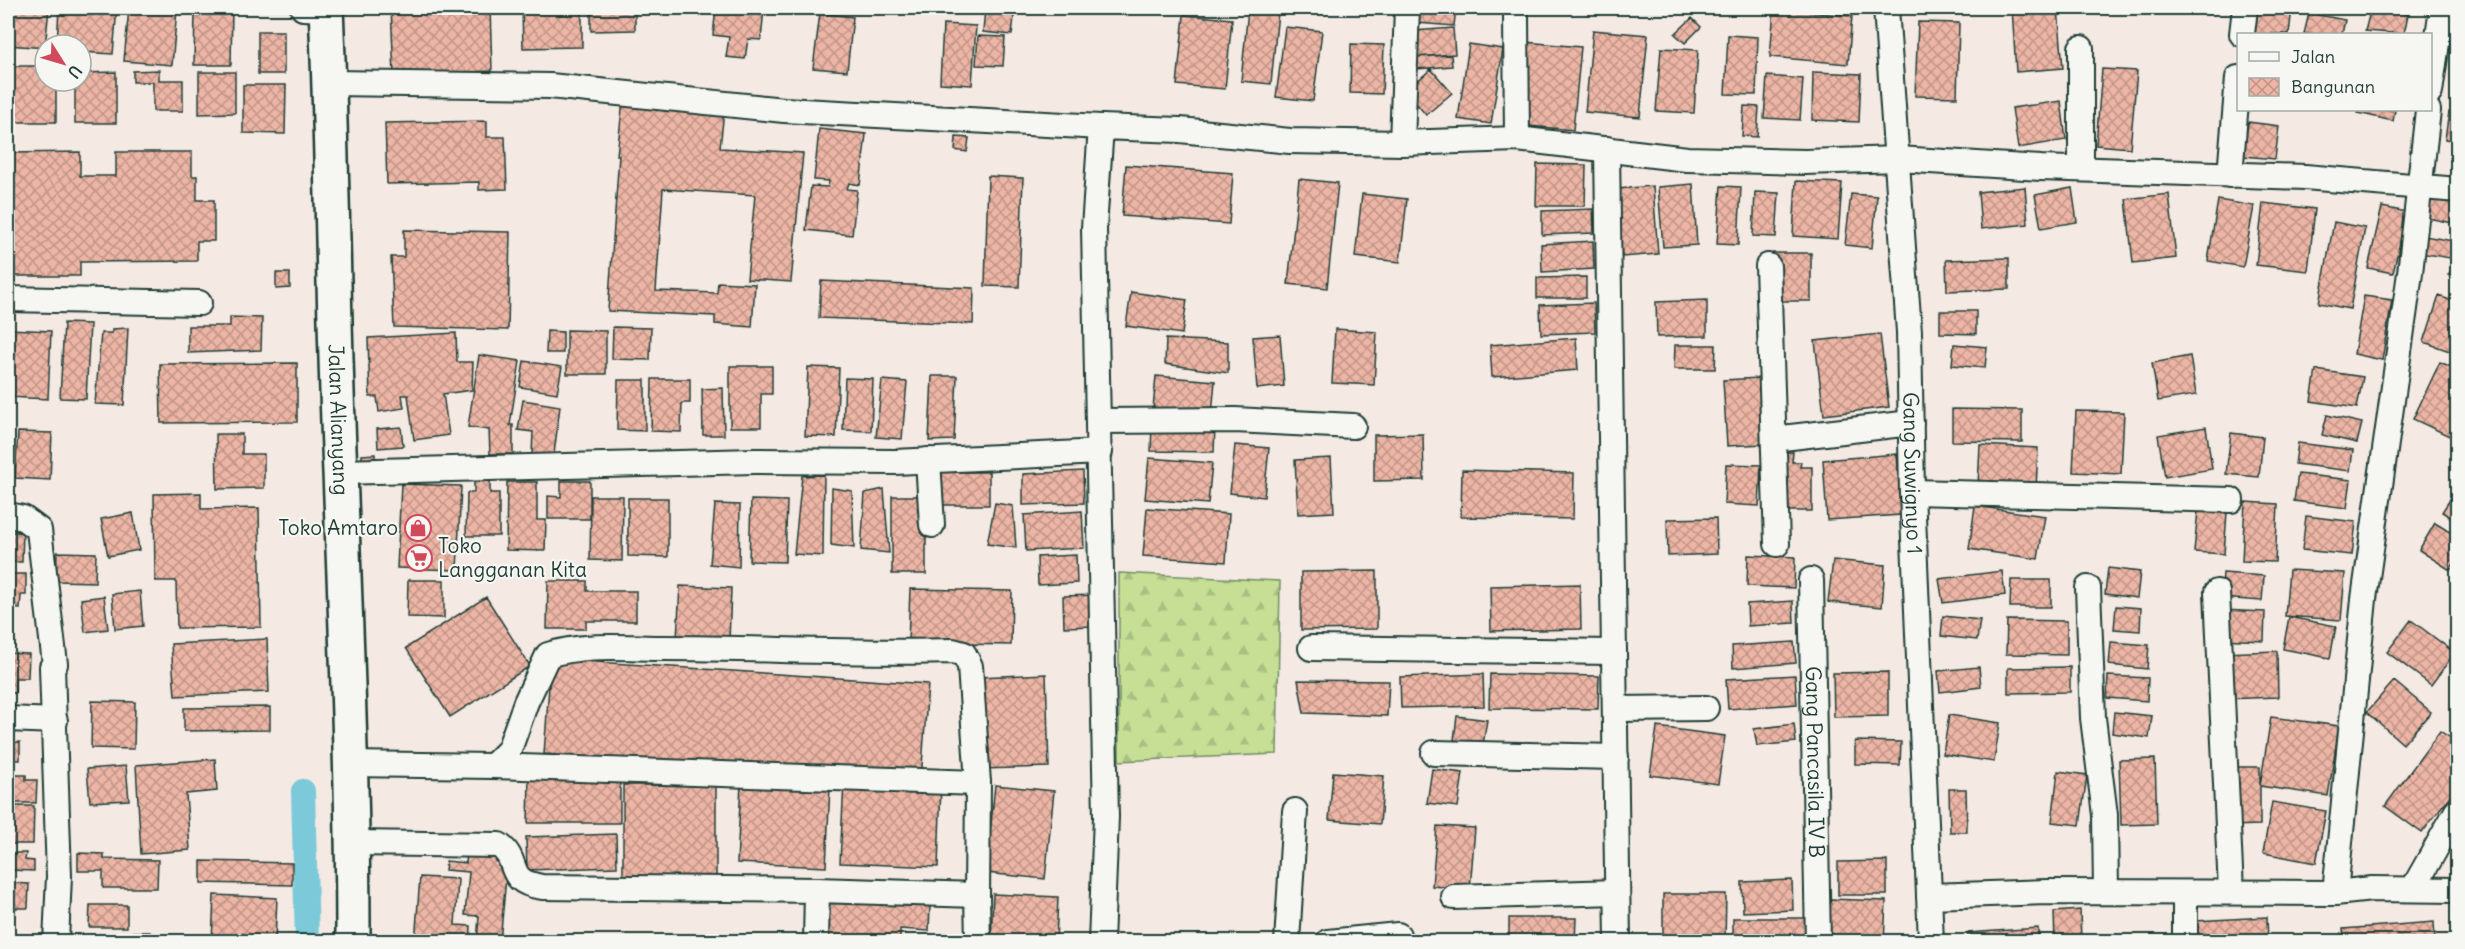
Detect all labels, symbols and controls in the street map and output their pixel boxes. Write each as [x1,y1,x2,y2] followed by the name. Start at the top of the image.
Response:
[33,33,93,93] north arrow
[2237,33,2432,111] legend
[2291,45,2335,68] text: Jalan
[64,62,86,82] text: U
[2291,75,2375,98] text: Bangunan
[323,344,355,496] street label: Jalan Alianyang
[1897,392,1929,555] street label: Gang Suwignyo 1
[403,513,433,543] shop icon: Toko Amtaro
[278,514,398,541] place label: Toko Amtaro
[438,532,587,583] place label: Toko Langganan Kita
[404,543,434,573] supermarket icon: Toko Langganan Kita
[1800,666,1830,858] street label: Gang Pancasila IV B

